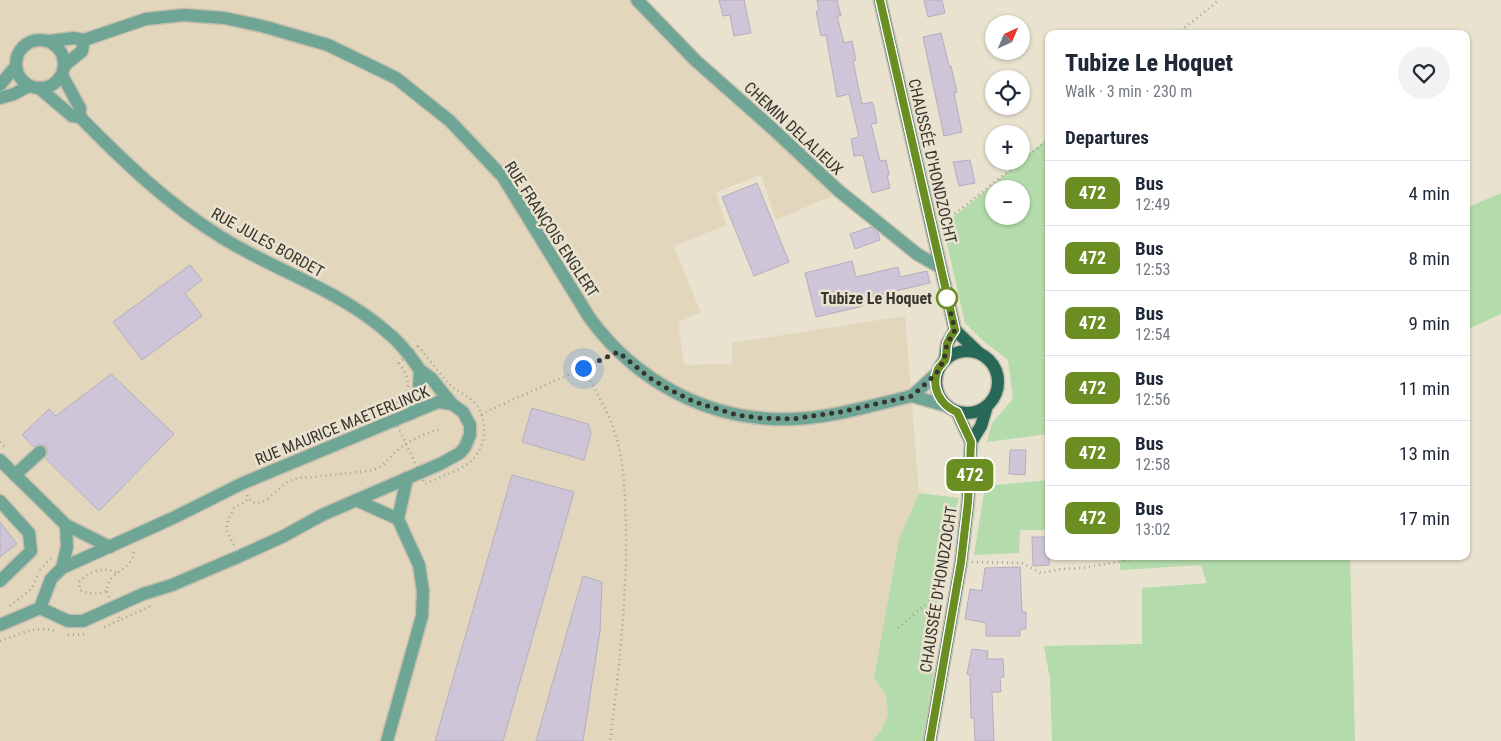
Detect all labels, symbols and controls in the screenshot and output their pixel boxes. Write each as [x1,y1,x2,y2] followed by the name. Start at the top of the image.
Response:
[985,15,1030,60] north arrow
[985,15,1030,225] map controls
[1398,47,1450,99] button: heart
[1065,49,1233,77] text: Tubize Le Hoquet
[985,70,1030,115] button: locate
[904,77,961,245] street label: CHAUSSÉE D'HONDZOCHT
[740,78,847,179] street label: CHEMIN DELALIEUX
[1065,82,1192,101] text: Walk · 3 min · 230 m
[985,125,1030,170] button: +
[1065,126,1149,149] text: Departures
[501,158,603,301] street label: RUE FRANÇOIS ENGLERT
[1135,172,1164,195] text: Bus
[985,180,1030,225] button: −
[1079,182,1106,203] text: 472
[1408,182,1450,205] text: 4 min
[1135,195,1170,214] text: 12:49
[208,204,327,281] street label: RUE JULES BORDET
[1135,237,1164,260] text: Bus
[1079,247,1106,268] text: 472
[1408,247,1450,270] text: 8 min
[1135,260,1170,279] text: 12:53
[936,287,958,309] marker: Tubize Le Hoquet
[820,289,932,308] place label: Tubize Le Hoquet
[1135,302,1164,325] text: Bus
[1079,312,1106,333] text: 472
[1408,312,1450,335] text: 9 min
[1135,325,1170,344] text: 12:54
[571,356,596,381] your location
[1135,367,1164,390] text: Bus
[1079,377,1106,398] text: 472
[1399,377,1450,400] text: 11 min
[252,382,432,469] street label: RUE MAURICE MAETERLINCK
[1135,390,1170,409] text: 12:56
[1135,432,1164,455] text: Bus
[1079,442,1106,463] text: 472
[1399,442,1450,465] text: 13 min
[1135,455,1170,474] text: 12:58
[941,459,999,491] line badge: 472
[956,464,984,485] text: 472
[1135,497,1164,520] text: Bus
[916,504,961,674] street label: CHAUSSÉE D'HONDZOCHT
[1079,507,1106,528] text: 472
[1399,507,1450,530] text: 17 min
[1135,520,1170,539] text: 13:02

